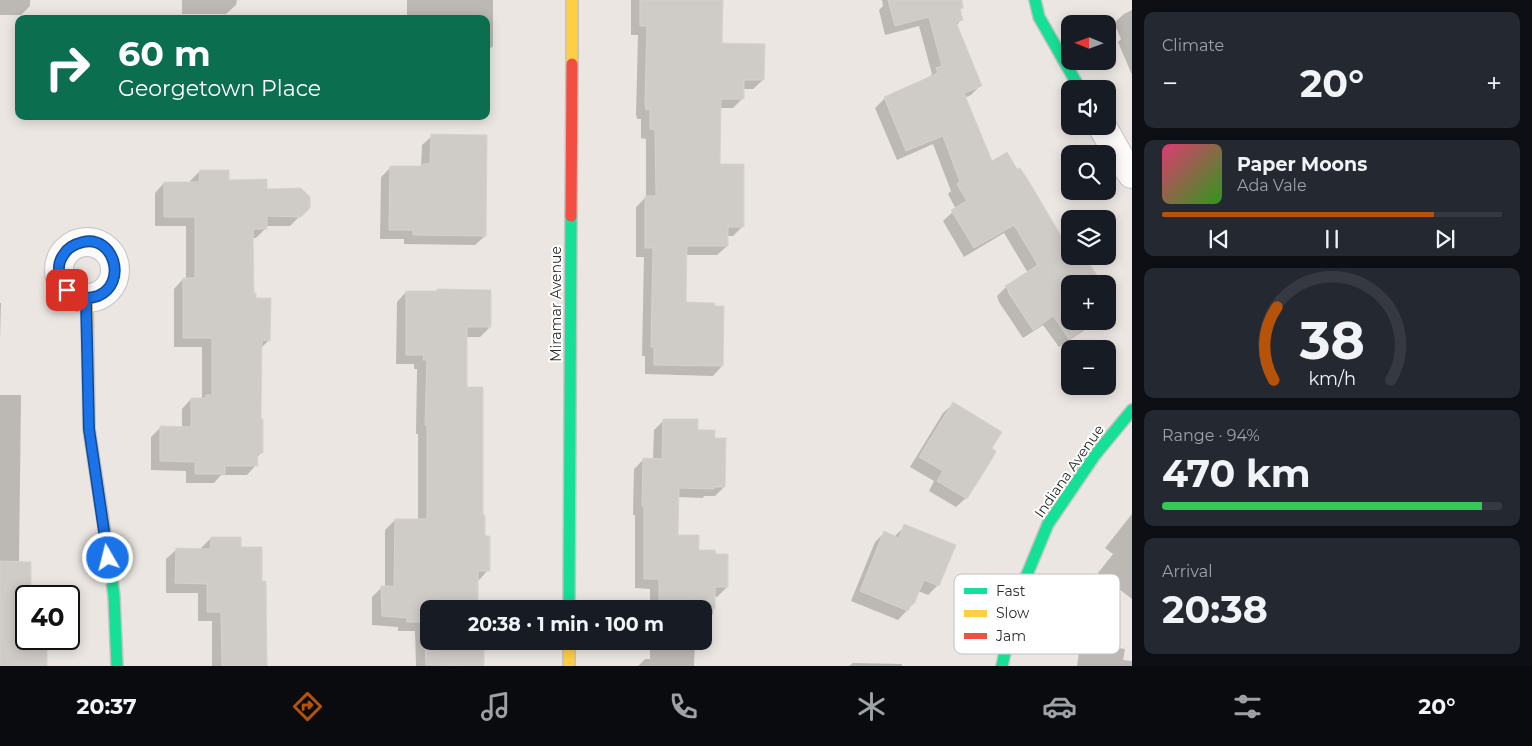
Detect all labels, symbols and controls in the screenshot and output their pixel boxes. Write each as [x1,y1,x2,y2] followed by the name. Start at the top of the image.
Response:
[1061,15,1116,70] north arrow
[1061,15,1116,395] map controls
[118,32,211,75] text: 60 m
[35,35,100,100] icon: right
[1162,36,1224,55] text: Climate
[1300,60,1364,107] text: 20°
[1162,66,1178,100] text: −
[1486,66,1502,100] text: +
[118,75,321,102] text: Georgetown Place
[1061,80,1116,135] button: sound
[1061,145,1116,200] button: search
[1237,153,1367,176] text: Paper Moons
[1237,176,1307,195] text: Ada Vale
[1061,210,1116,265] button: layers
[1205,225,1233,253] icon: previous
[1318,225,1346,253] icon: pause
[1431,225,1459,253] icon: next
[547,246,565,362] street label: Miramar Avenue
[46,269,88,311] pin
[1061,275,1116,330] button: +
[53,276,81,304] icon: arrive
[1298,309,1365,372] text: 38
[1061,340,1116,395] button: −
[1308,368,1356,389] text: km/h
[1030,421,1108,521] street label: Indiana Avenue
[1162,426,1260,445] text: Range · 94%
[1162,450,1311,497] text: 470 km
[81,531,133,583] position arrow
[1162,562,1212,581] text: Arrival
[954,574,1120,654] legend
[996,582,1026,600] text: Fast
[15,585,80,650] speed limit sign: 40
[1162,586,1268,633] text: 20:38
[996,604,1030,622] text: Slow
[468,613,664,636] text: 20:38 · 1 min · 100 m
[995,627,1026,645] text: Jam
[290,689,325,724] icon: directions
[478,689,513,724] icon: music
[666,689,701,724] icon: phone
[854,689,889,724] icon: climate
[1042,689,1077,724] icon: car
[1230,689,1265,724] icon: filters
[77,693,137,720] text: 20:37
[1418,693,1455,720] text: 20°

